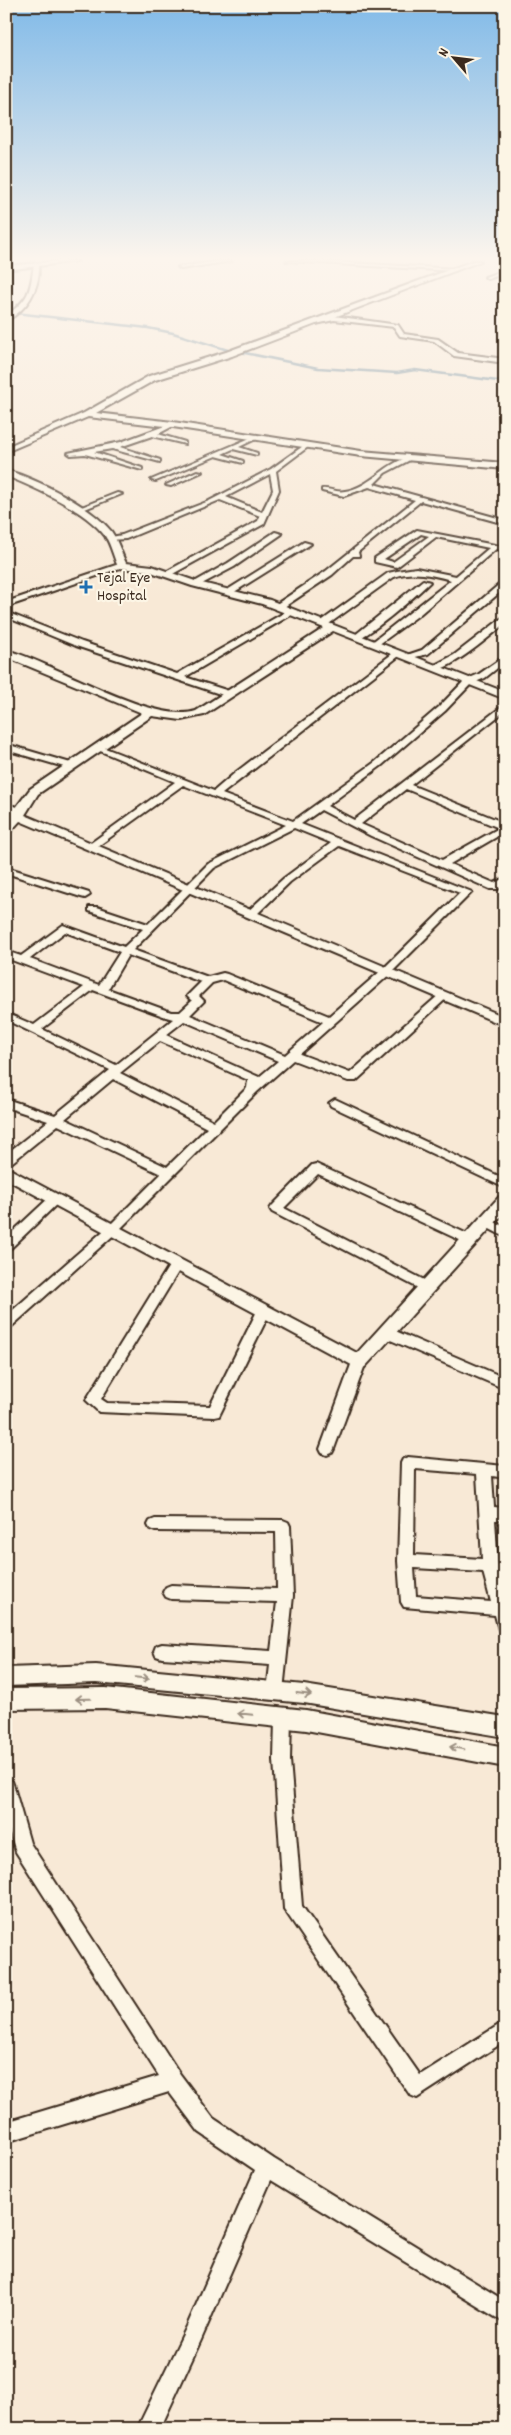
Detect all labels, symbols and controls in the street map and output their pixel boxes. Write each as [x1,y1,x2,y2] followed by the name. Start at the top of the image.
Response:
[428,32,478,82] north arrow
[434,45,455,61] text: N
[97,567,150,608] place label: Tejal Eye Hospital
[79,580,93,594] marker: Tejal Eye Hospital
[134,1674,150,1683] one-way arrow
[296,1689,312,1699] one-way arrow
[75,1694,91,1703] one-way arrow
[237,1709,253,1719] one-way arrow
[449,1743,465,1753] one-way arrow

